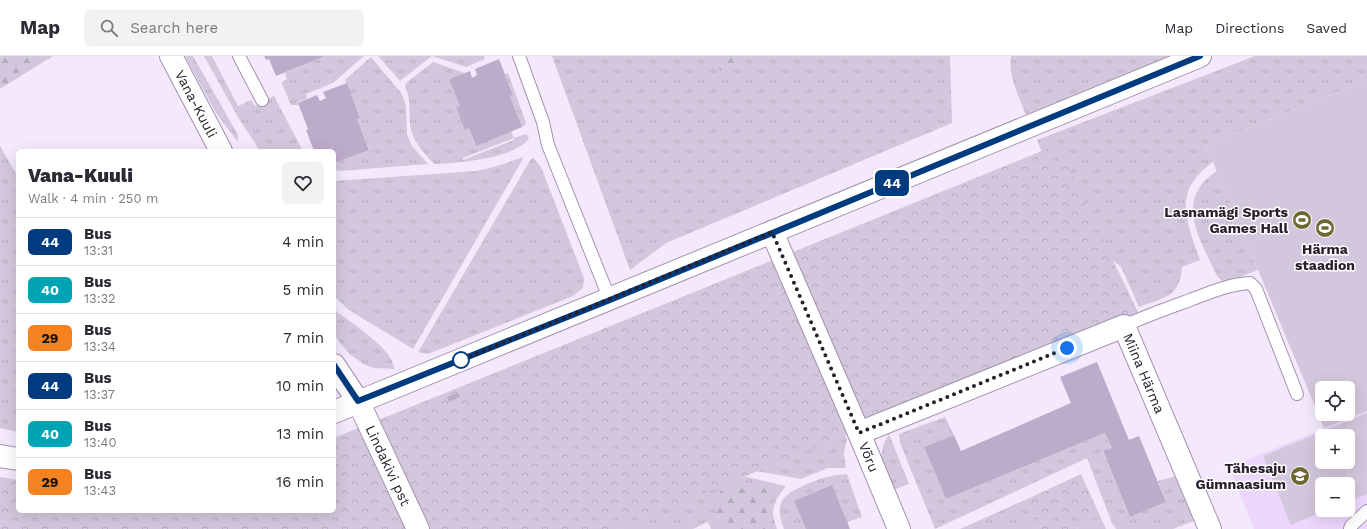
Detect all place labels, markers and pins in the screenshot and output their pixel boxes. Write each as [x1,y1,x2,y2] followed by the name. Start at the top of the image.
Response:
[1164,204,1289,236] place label: Lasnamägi Sports Games Hall
[1291,209,1313,231] sports icon: Lasnamägi Sports Games Hall
[1314,217,1336,239] sports icon: Härma staadion
[1295,241,1355,273] place label: Härma staadion
[452,351,470,369] unlabelled marker
[1196,460,1286,492] place label: Tähesaju Gümnaasium
[1289,465,1311,487] school or university icon: Tähesaju Gümnaasium

